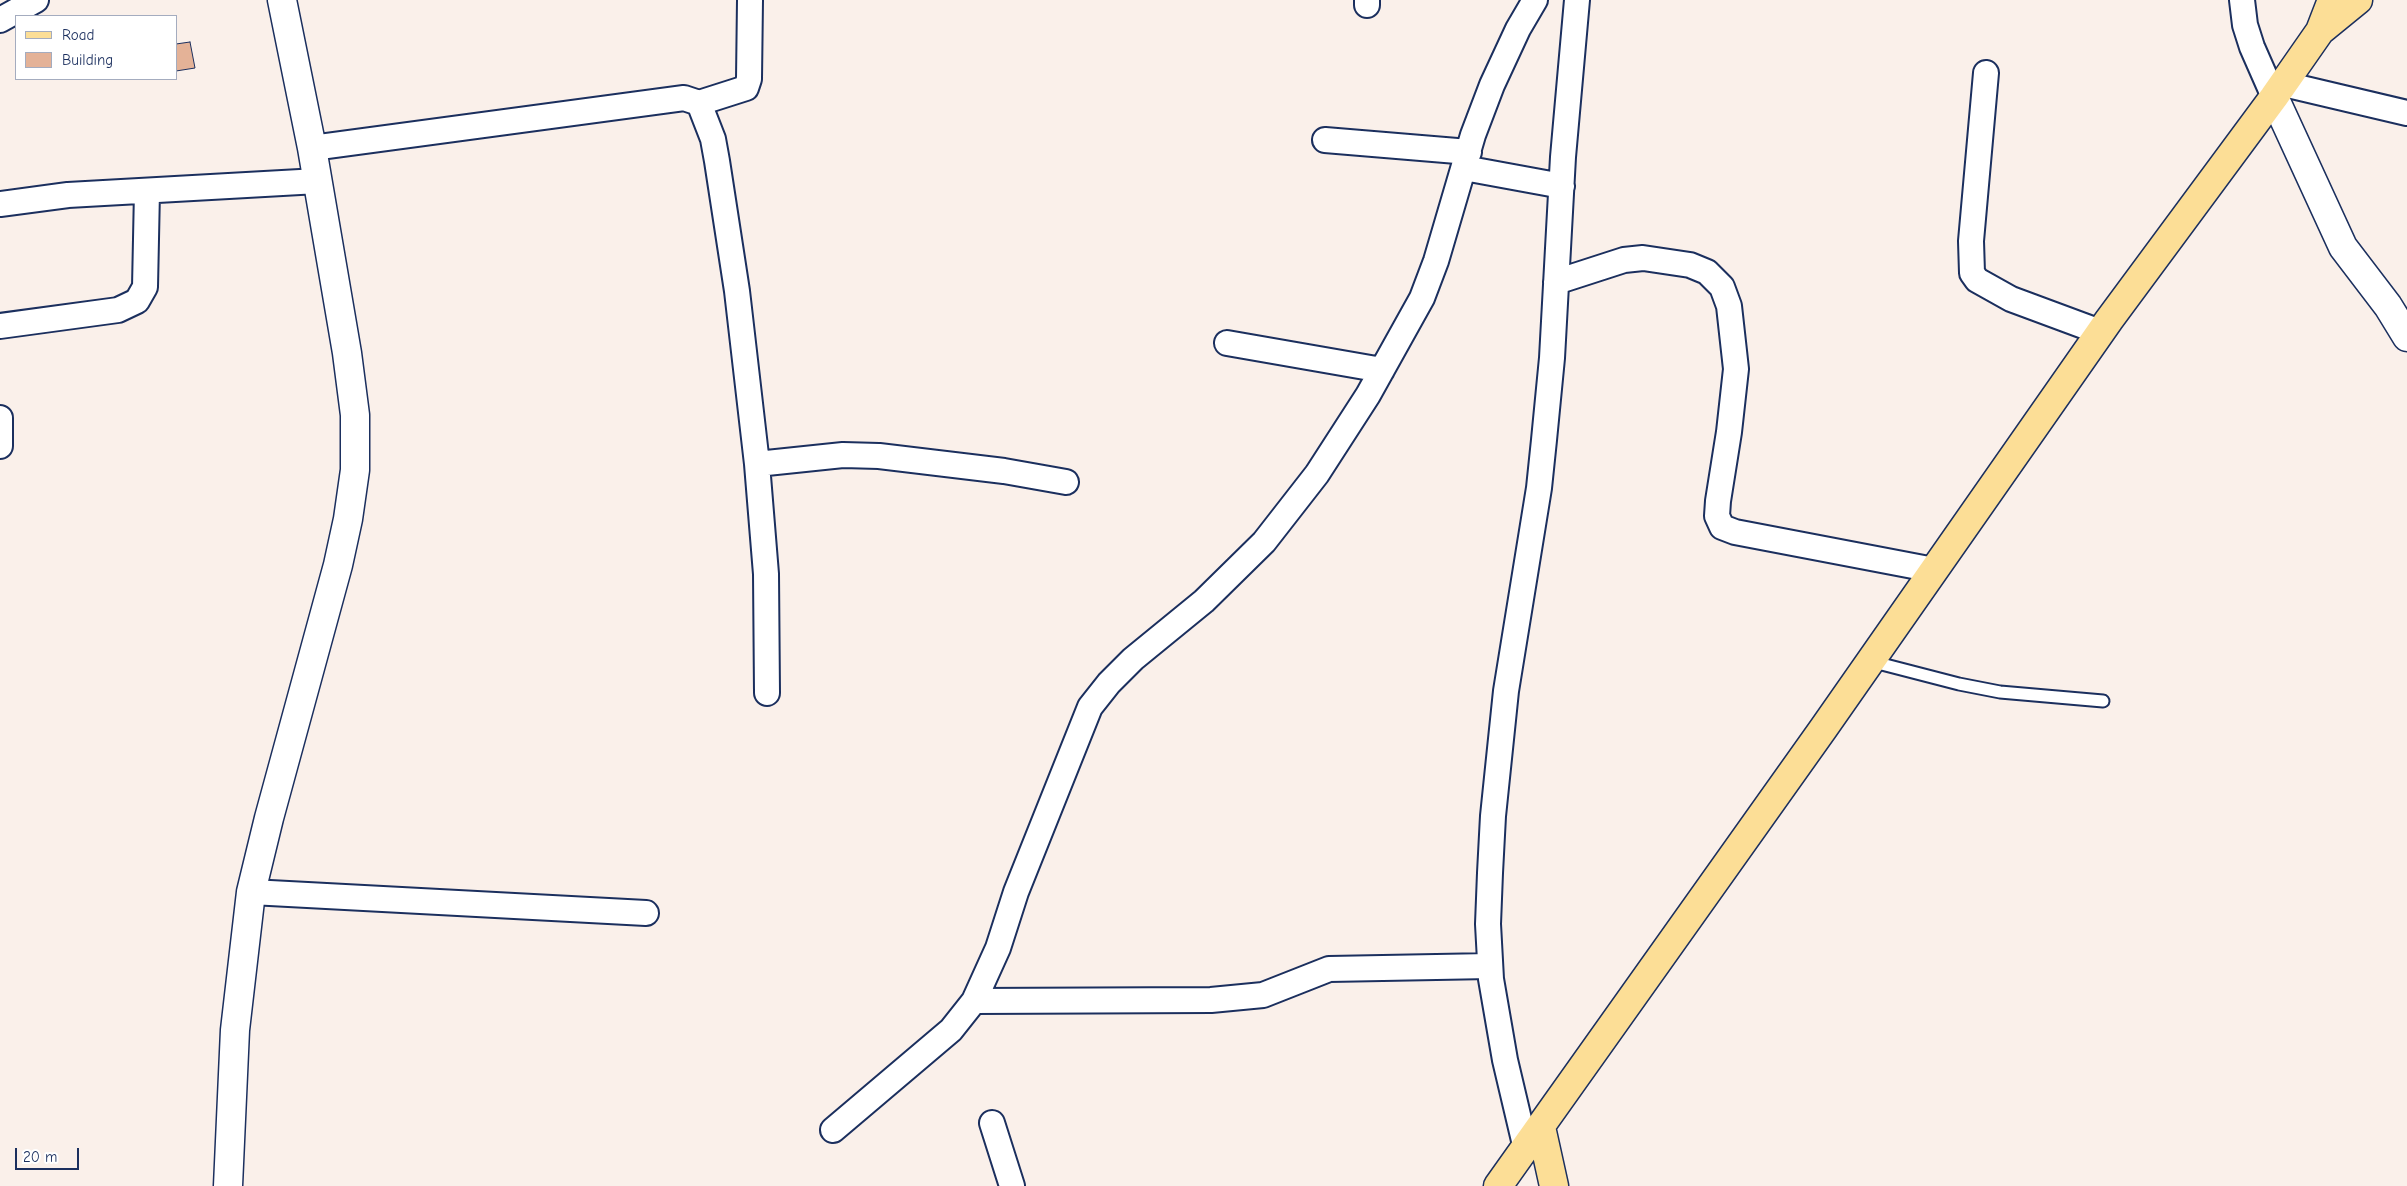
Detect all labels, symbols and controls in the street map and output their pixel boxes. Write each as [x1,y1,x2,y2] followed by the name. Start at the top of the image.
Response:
[15,15,178,80] legend
[62,26,94,44] text: Road
[62,51,113,69] text: Building
[18,1138,81,1170] scale bar
[23,1148,57,1166] text: 20 m

